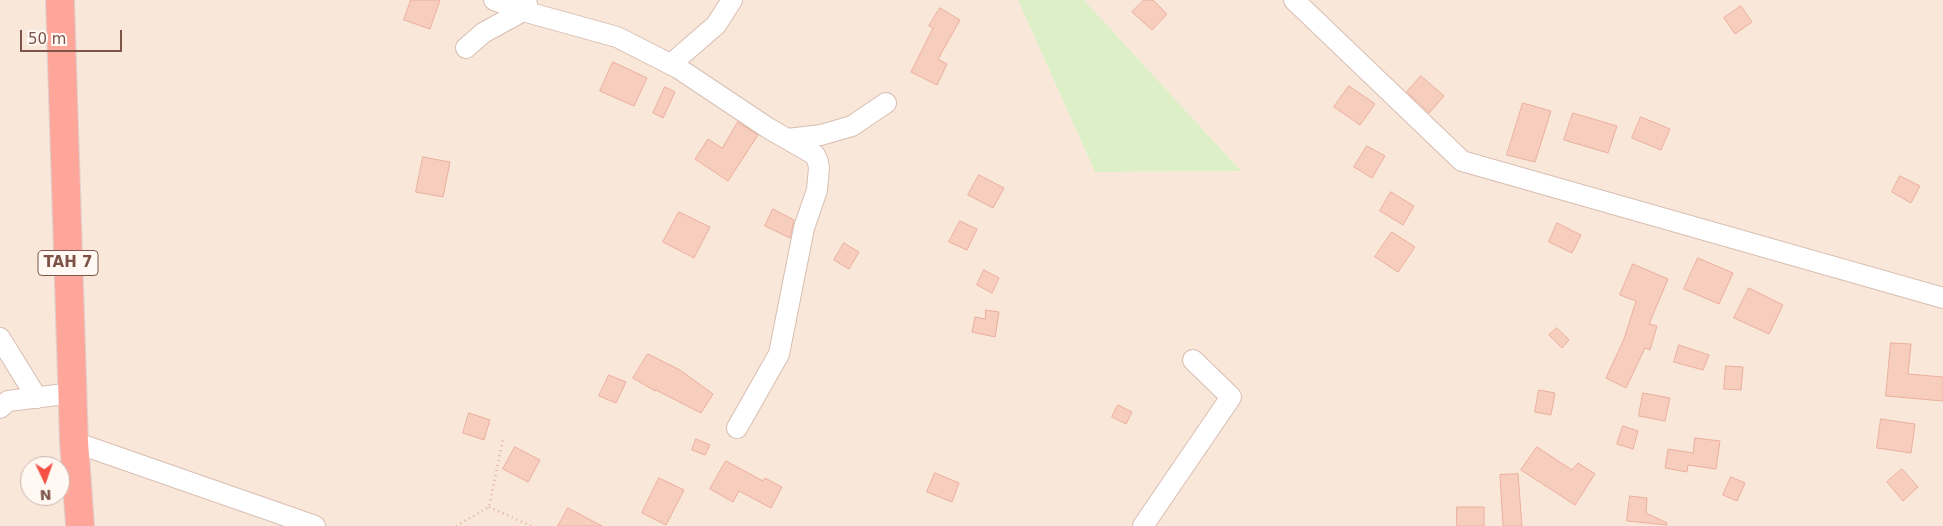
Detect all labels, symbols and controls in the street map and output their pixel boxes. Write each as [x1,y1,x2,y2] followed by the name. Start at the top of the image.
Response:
[22,20,125,52] scale bar
[28,30,66,48] text: 50 m
[38,250,98,276] road number: TAH 7
[20,456,70,506] north arrow
[39,487,52,503] text: N

